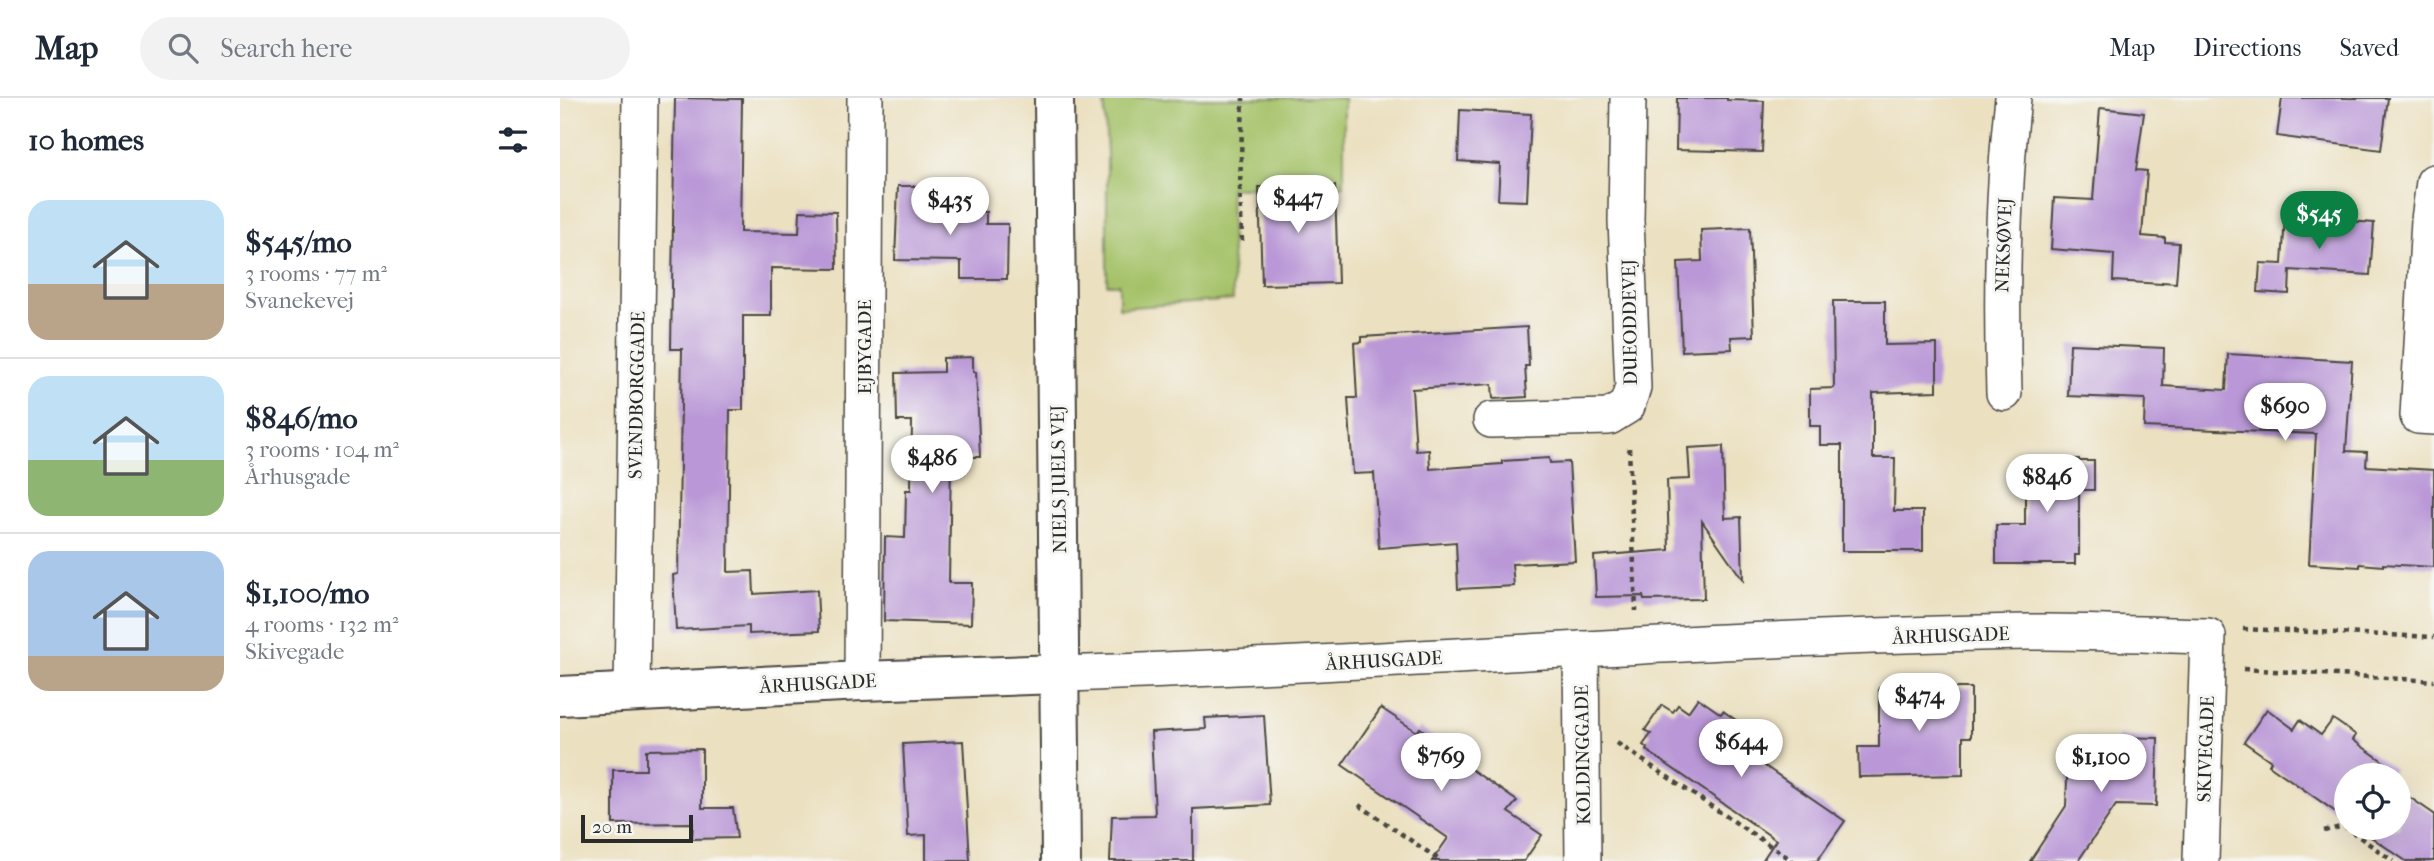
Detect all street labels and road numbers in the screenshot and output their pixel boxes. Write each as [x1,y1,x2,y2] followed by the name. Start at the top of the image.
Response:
[1991,197,2017,293] street label: NEKSØVEJ
[1618,258,1642,386] street label: DUEODDEVEJ
[854,299,876,395] street label: EJBYGADE
[625,310,649,479] street label: SVENDBORGGADE
[1047,404,1071,554] street label: NIELS JUELS VEJ
[1891,623,2010,649] street label: ÅRHUSGADE
[1324,647,1444,675] street label: ÅRHUSGADE
[758,670,878,698] street label: ÅRHUSGADE
[1571,684,1595,825] street label: KOLDINGGADE
[2193,695,2219,803] street label: SKIVEGADE

